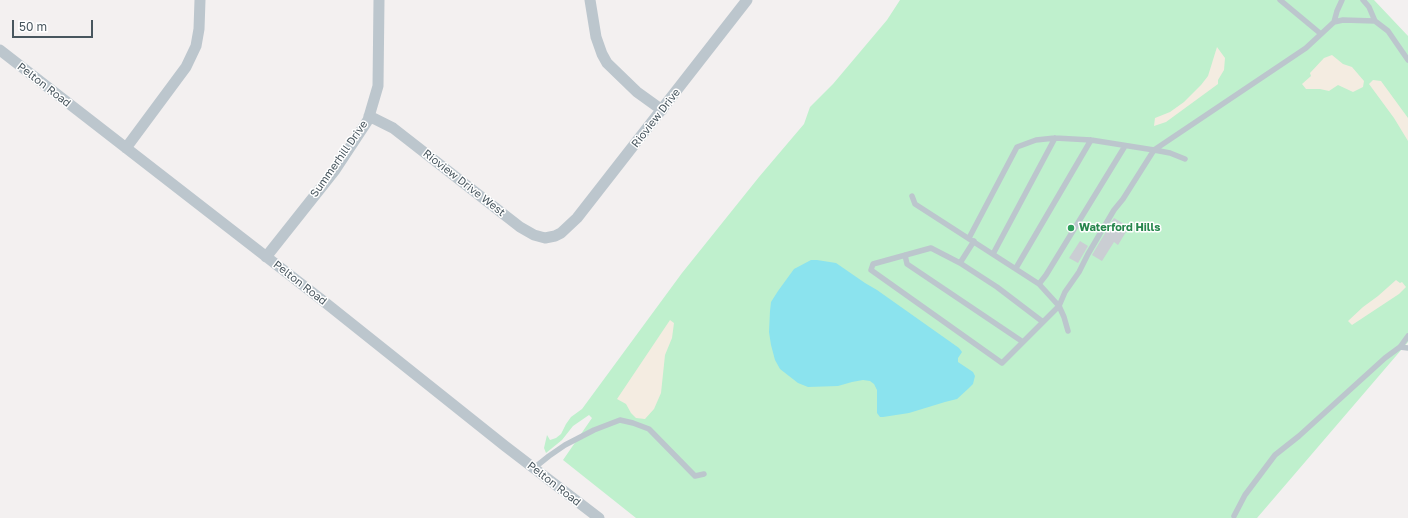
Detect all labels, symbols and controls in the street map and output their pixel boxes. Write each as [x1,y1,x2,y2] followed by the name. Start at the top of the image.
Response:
[14,12,95,38] scale bar
[19,19,47,34] text: 50 m
[15,60,73,110] street label: Pelton Road
[629,86,683,150] street label: Rioview Drive
[308,118,370,200] street label: Summerhill Drive
[420,147,508,219] street label: Rioview Drive West
[1079,221,1160,235] place label: Waterford Hills
[1066,223,1076,233] marker: Waterford Hills
[271,258,329,308] street label: Pelton Road
[525,459,583,509] street label: Pelton Road

